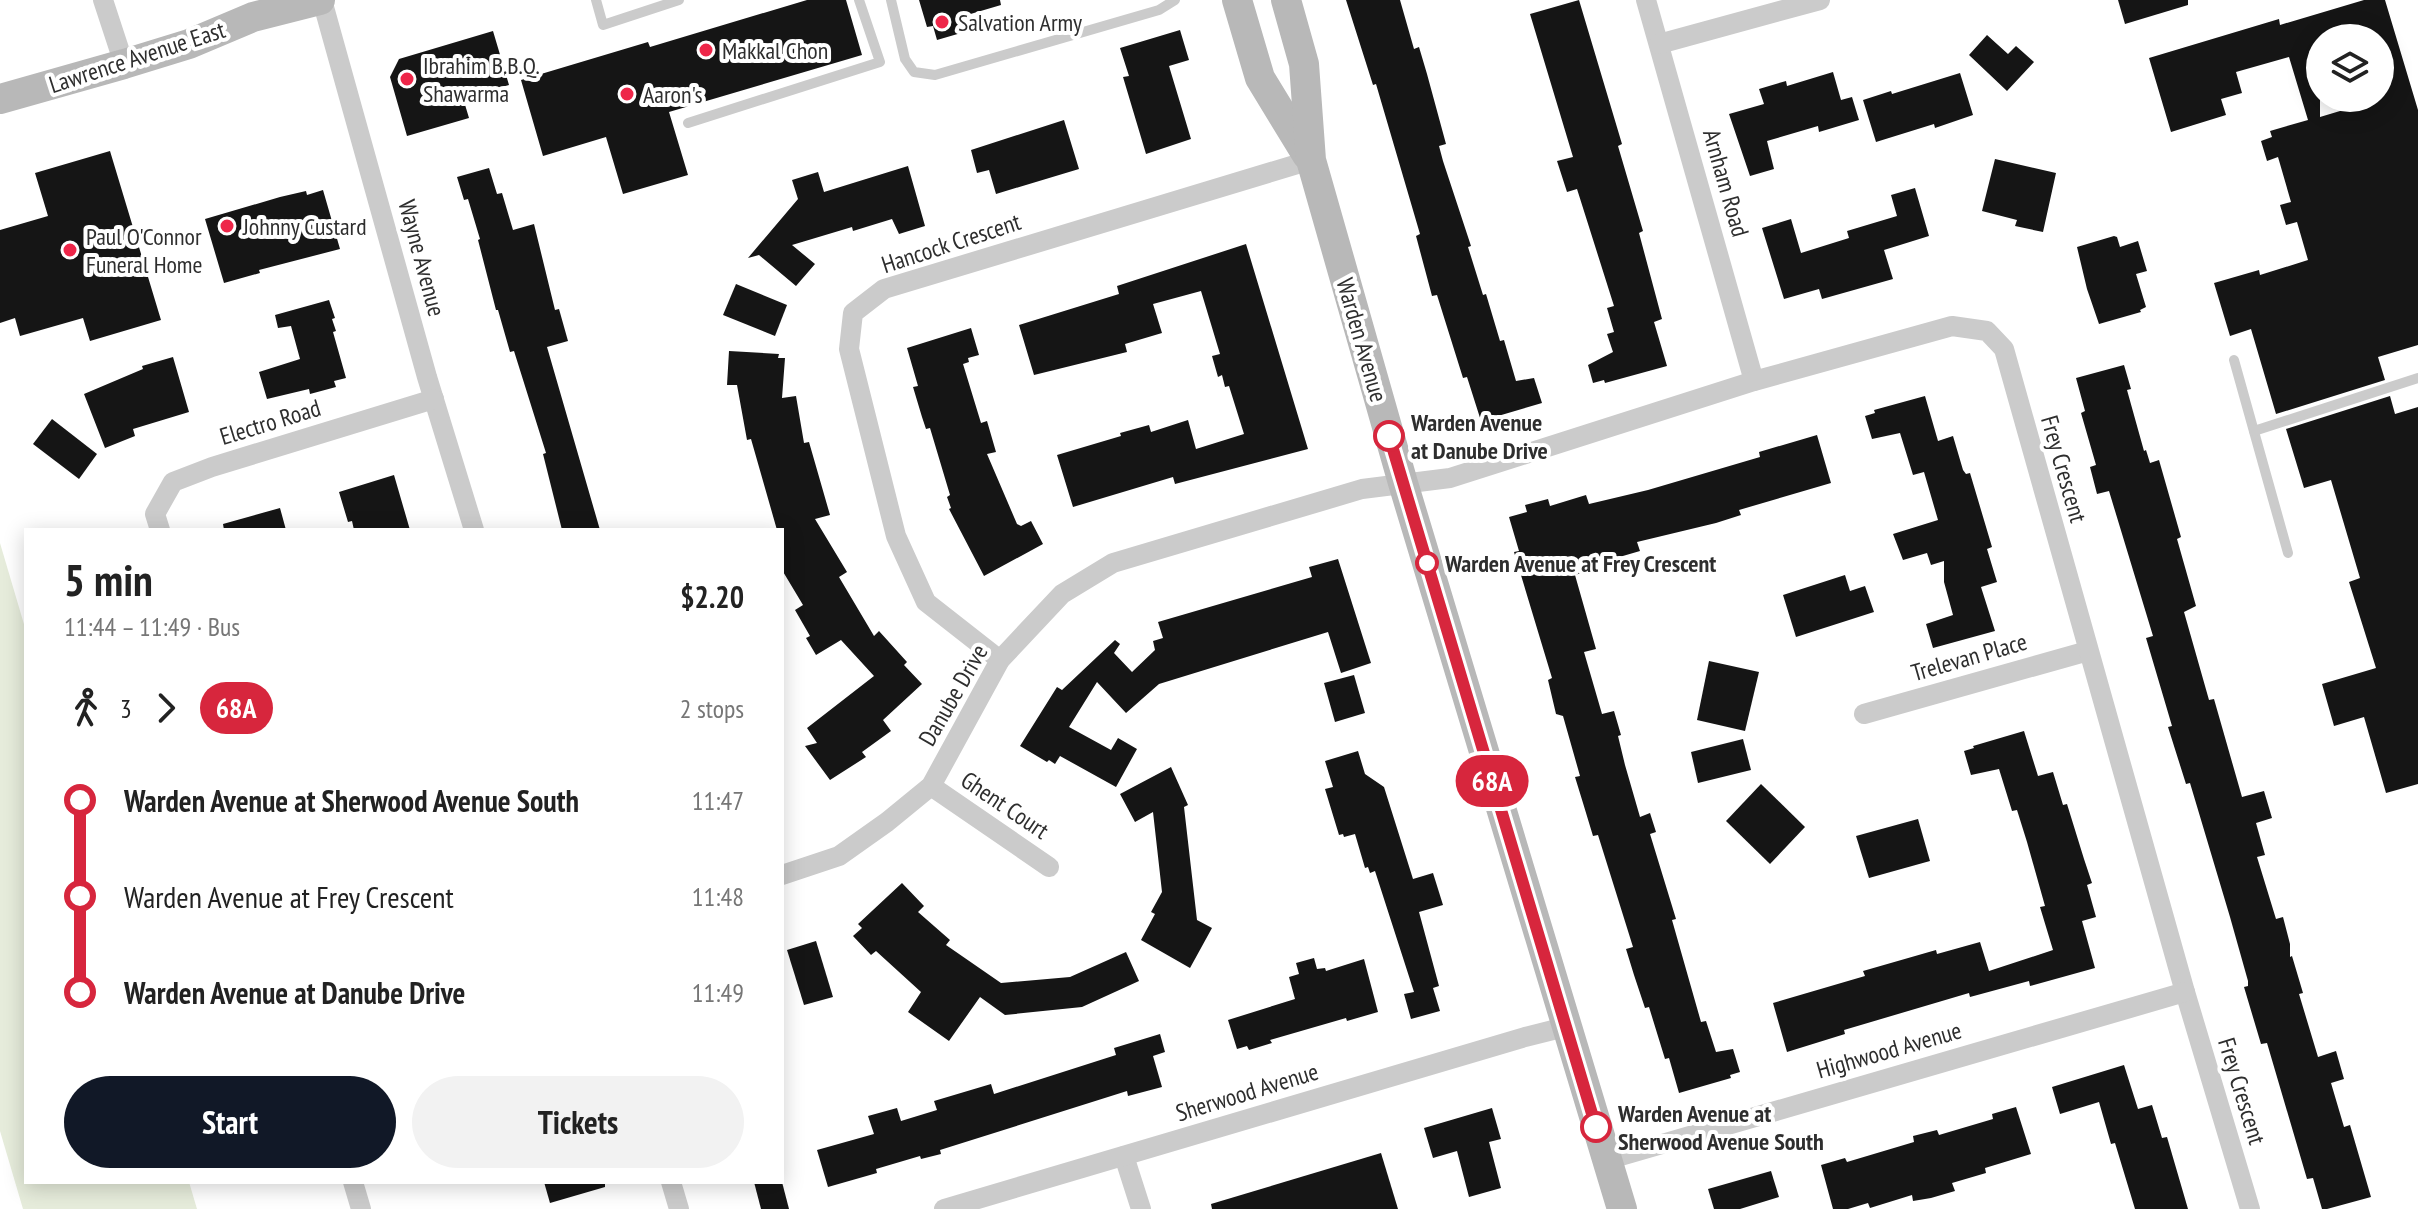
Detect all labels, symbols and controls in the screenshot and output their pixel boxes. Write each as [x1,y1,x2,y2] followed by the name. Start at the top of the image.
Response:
[958,7,1082,38] place label: Salvation Army
[933,13,951,31] marker: Salvation Army
[45,14,229,100] street label: Lawrence Avenue East
[2306,24,2394,112] map controls
[2306,24,2394,112] button: layers
[722,35,828,66] place label: Makkal Chon
[697,41,715,59] marker: Makkal Chon
[423,50,540,109] place label: Ibrahim B.B.Q. Shawarma
[398,70,416,88] marker: Ibrahim B.B.Q. Shawarma
[643,79,703,110] place label: Aaron's
[618,85,636,103] marker: Aaron's
[1696,126,1756,240] street label: Arnham Road
[392,196,452,320] street label: Wayne Avenue
[878,206,1025,280] street label: Hancock Crescent
[242,211,367,242] place label: Johnny Custard
[218,217,236,235] marker: Johnny Custard
[86,221,202,280] place label: Paul O'Connor Funeral Home
[61,241,79,259] marker: Paul O'Connor Funeral Home
[1330,274,1394,406] street label: Warden Avenue
[216,392,324,452] street label: Electro Road
[1410,407,1548,466] place label: Warden Avenue at Danube Drive
[2034,412,2094,526] street label: Frey Crescent
[1374,421,1404,451] marker: Warden Avenue at Danube Drive
[1444,548,1716,579] place label: Warden Avenue at Frey Crescent
[64,551,153,608] text: 5 min
[1416,552,1438,574] marker: Warden Avenue at Frey Crescent
[680,577,744,616] text: $2.20
[64,610,240,643] text: 11:44 – 11:49 · Bus
[1908,626,2030,688] street label: Trelevan Place
[912,639,994,751] street label: Danube Drive
[64,686,108,730] icon: walk
[144,686,188,730] icon: forward
[216,689,257,726] text: 68A
[120,692,132,725] text: 3
[680,692,744,725] text: 2 stops
[1446,755,1538,807] line badge: 68A
[1472,762,1512,799] text: 68A
[955,764,1055,846] street label: Ghent Court
[124,781,579,820] text: Warden Avenue at Sherwood Avenue South
[692,784,744,817] text: 11:47
[124,877,454,916] text: Warden Avenue at Frey Crescent
[692,880,744,913] text: 11:48
[124,973,465,1012] text: Warden Avenue at Danube Drive
[692,976,744,1009] text: 11:49
[1813,1015,1965,1085] street label: Highwood Avenue
[2211,1034,2273,1148] street label: Frey Crescent
[1172,1056,1322,1128] street label: Sherwood Avenue
[64,1076,396,1168] button: Start
[412,1076,744,1168] button: Tickets
[1617,1098,1824,1157] place label: Warden Avenue at Sherwood Avenue South
[1581,1112,1611,1142] marker: Warden Avenue at Sherwood Avenue South

